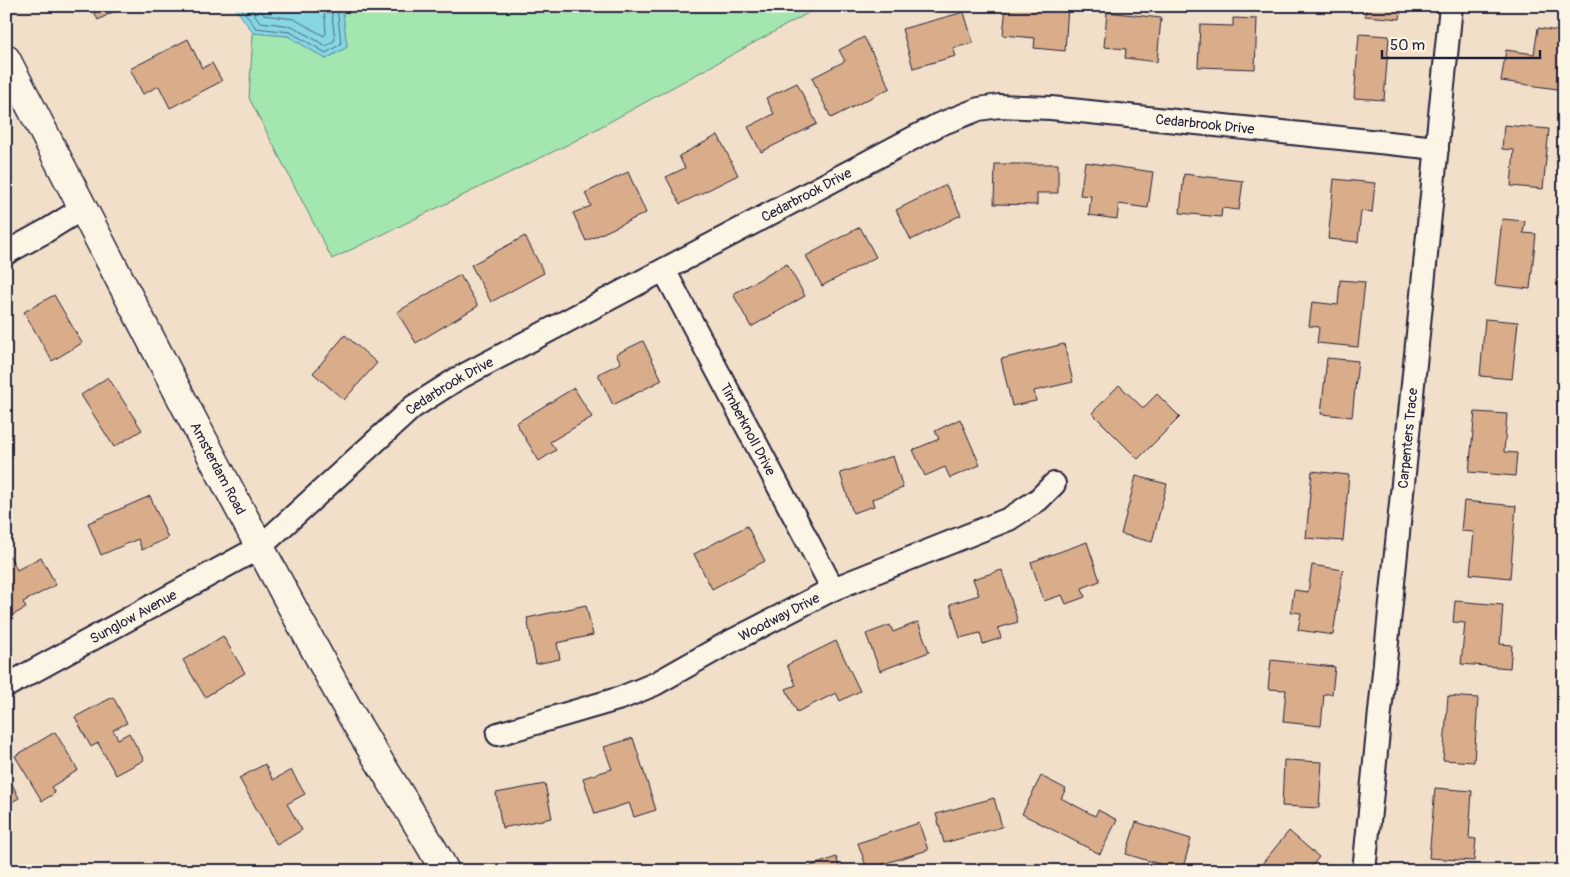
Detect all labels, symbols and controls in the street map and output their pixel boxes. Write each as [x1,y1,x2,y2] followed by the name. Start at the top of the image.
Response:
[1382,28,1540,60] scale bar
[1390,36,1425,55] text: 50 m
[1155,111,1255,138] street label: Cedarbrook Drive
[759,164,854,226] street label: Cedarbrook Drive
[402,353,496,419] street label: Cedarbrook Drive
[716,380,779,479] street label: Timberknoll Drive
[1395,387,1422,489] street label: Carpenters Trace
[186,419,249,518] street label: Amsterdam Road
[87,586,180,647] street label: Sunglow Avenue
[736,589,823,645] street label: Woodway Drive

